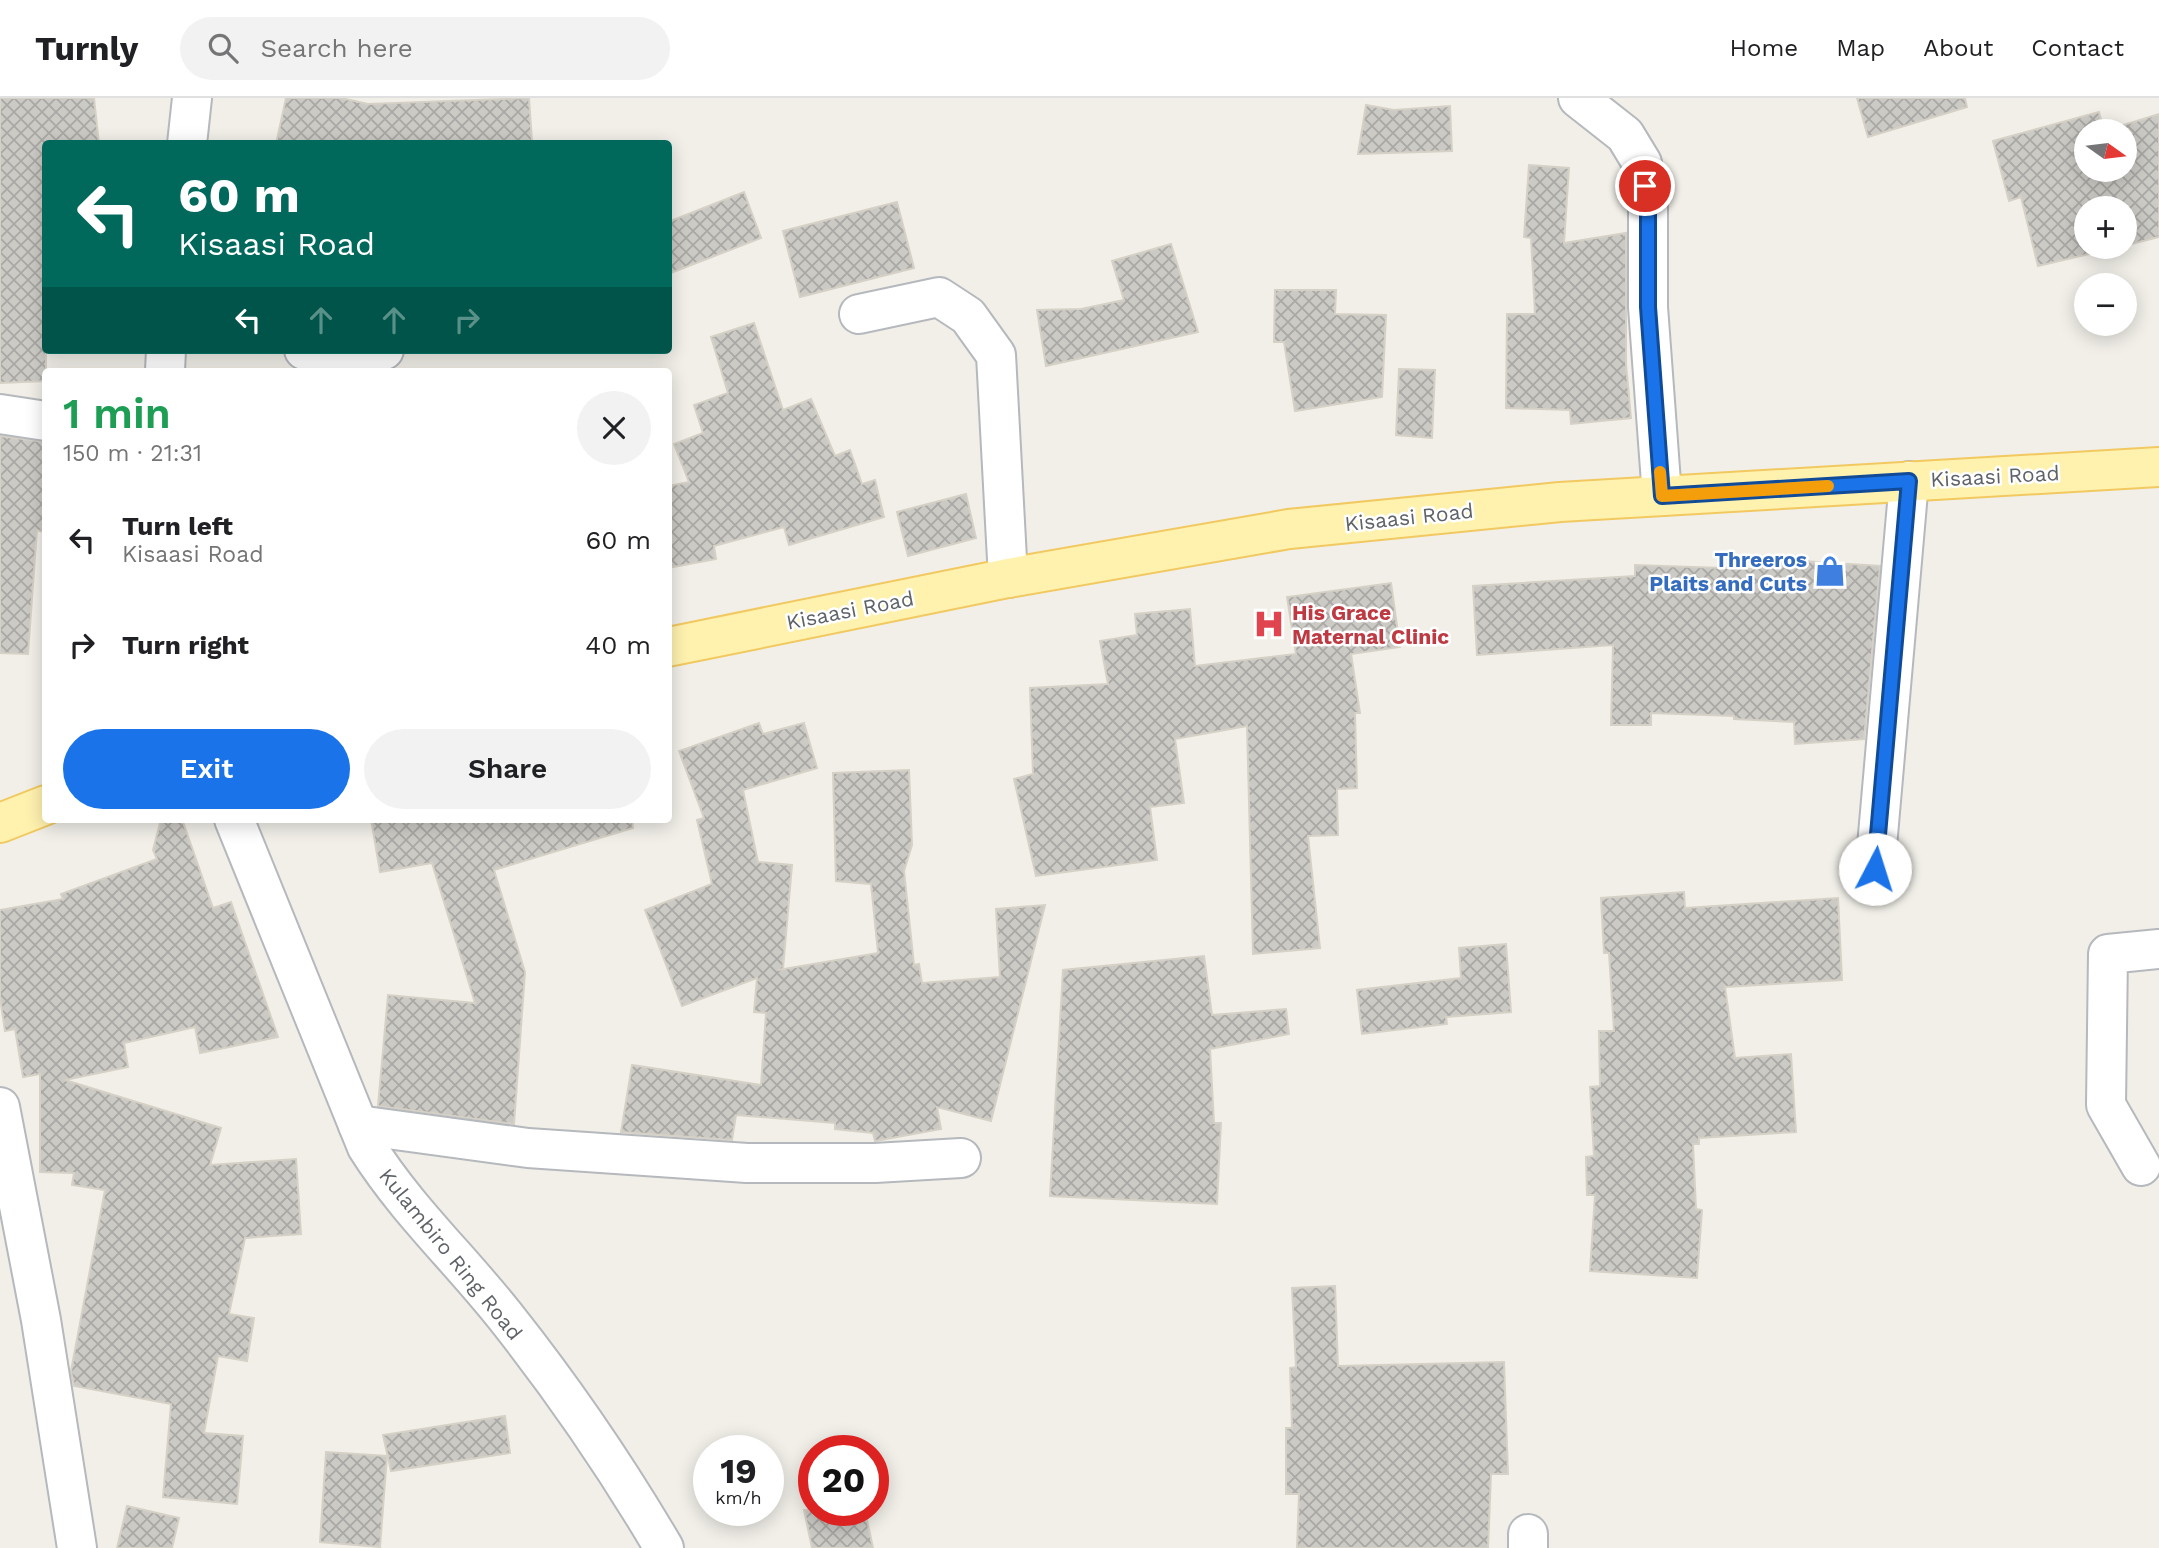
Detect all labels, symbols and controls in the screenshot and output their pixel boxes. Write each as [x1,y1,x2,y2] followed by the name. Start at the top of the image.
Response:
[180,17,670,80] search box
[35,29,138,68] text: Turnly
[204,29,242,67] icon: search
[260,33,413,63] text: Search here
[1730,34,1798,62] text: Home
[1836,34,1885,62] text: Map
[1923,34,1993,62] text: About
[2031,34,2124,62] text: Contact
[2074,119,2137,182] north arrow
[2074,119,2137,336] map controls
[1615,156,1675,216] pin
[178,166,300,224] text: 60 m
[1626,167,1664,205] icon: arrive
[63,168,154,259] icon: left
[2074,196,2137,259] button: +
[178,225,375,263] text: Kisaasi Road
[2074,273,2137,336] button: −
[229,301,267,339] icon: left
[302,301,340,339] icon: ahead
[375,301,413,339] icon: ahead
[448,301,486,339] icon: right
[63,389,171,438] text: 1 min
[577,391,651,465] button: close
[63,440,202,467] text: 150 m · 21:31
[1930,460,2060,492] street label: Kisaasi Road
[1343,498,1475,536] street label: Kisaasi Road
[122,511,233,541] text: Turn left
[63,521,101,559] icon: left
[585,525,651,555] text: 60 m
[122,541,264,568] text: Kisaasi Road
[1649,547,1807,596] place label: Threeros Plaits and Cuts
[1813,554,1847,588] shop icon: Threeros Plaits and Cuts
[784,585,916,635] street label: Kisaasi Road
[1292,600,1449,649] place label: His Grace Maternal Clinic
[1252,607,1286,641] hospital icon: His Grace Maternal Clinic
[63,626,101,664] icon: right
[122,630,249,660] text: Turn right
[585,630,651,660] text: 40 m
[63,729,350,809] button: Exit
[364,729,651,809] button: Share
[1838,832,1912,906] position arrow
[374,1163,528,1345] street label: Kulambiro Ring Road
[798,1435,889,1526] speed limit sign: 20
[720,1450,757,1492] text: 19
[715,1487,762,1508] text: km/h

